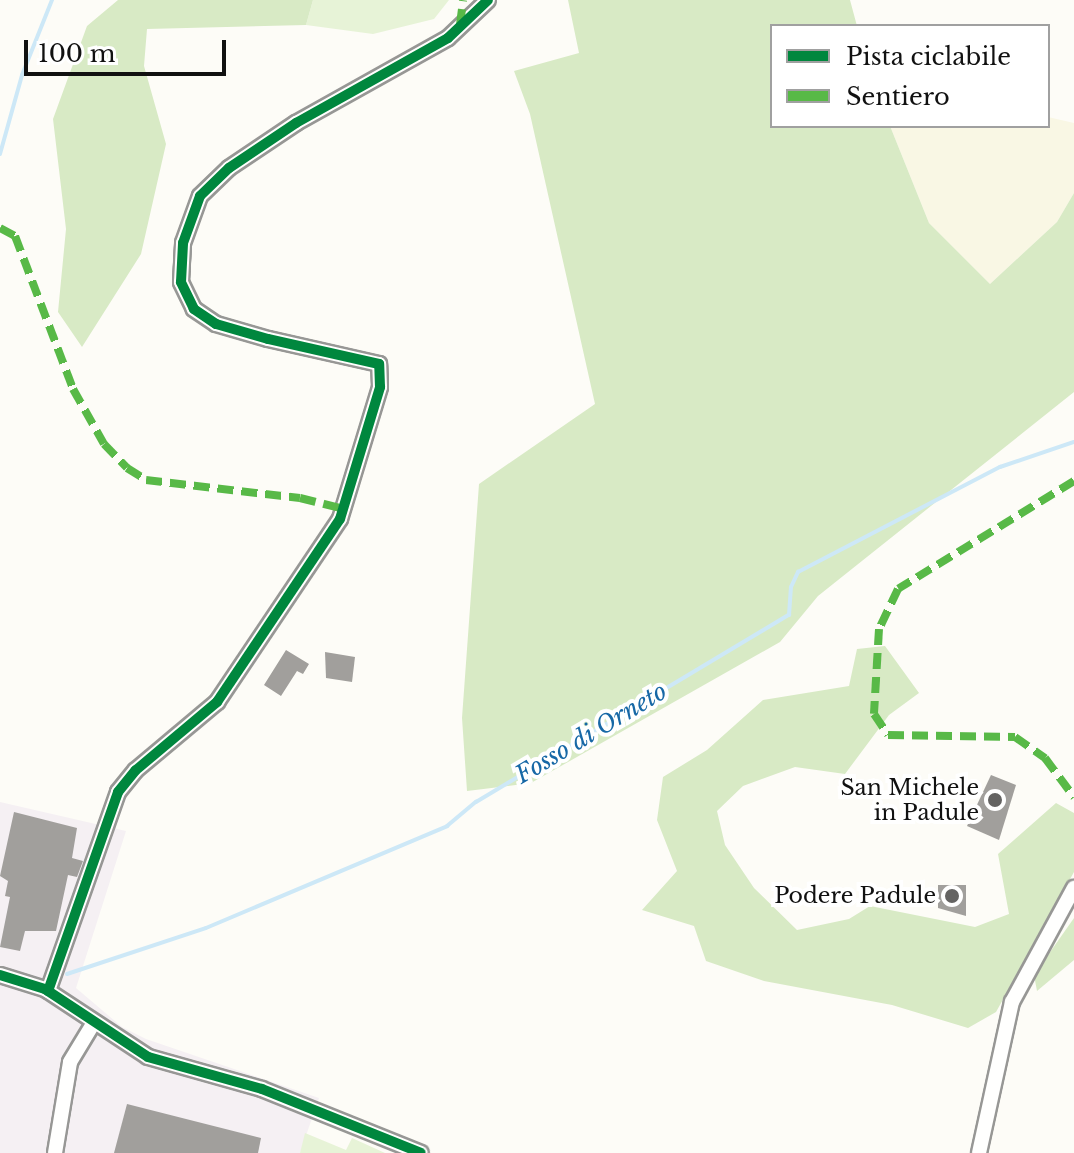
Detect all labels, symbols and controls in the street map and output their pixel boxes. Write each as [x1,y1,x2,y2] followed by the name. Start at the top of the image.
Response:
[28,24,230,74] scale bar
[770,24,1050,128] legend
[38,39,116,68] text: 100 m
[846,42,1011,71] text: Pista ciclabile
[846,82,950,111] text: Sentiero
[510,676,672,790] water label: Fosso di Orneto
[840,774,979,826] place label: San Michele in Padule
[986,791,1004,809] marker: San Michele in Padule
[774,883,936,909] place label: Podere Padule
[943,887,961,905] marker: Podere Padule

